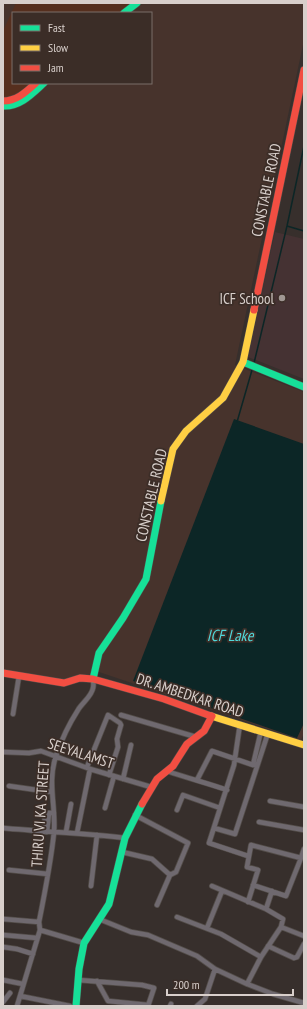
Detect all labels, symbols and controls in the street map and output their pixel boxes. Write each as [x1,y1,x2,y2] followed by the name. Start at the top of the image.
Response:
[12,12,152,84] legend
[48,20,66,35] text: Fast
[48,40,69,55] text: Slow
[47,60,64,75] text: Jam
[247,142,285,238] street label: CONSTABLE ROAD
[219,289,274,308] place label: ICF School
[277,293,287,303] marker: ICF School
[131,447,171,543] street label: CONSTABLE ROAD
[207,625,255,645] water label: ICF Lake
[134,669,246,721] street label: DR. AMBEDKAR ROAD
[46,733,117,773] street label: SEEYALAMST
[27,760,53,868] street label: THIRU VI KA STREET
[167,971,293,997] scale bar
[173,977,200,992] text: 200 m

